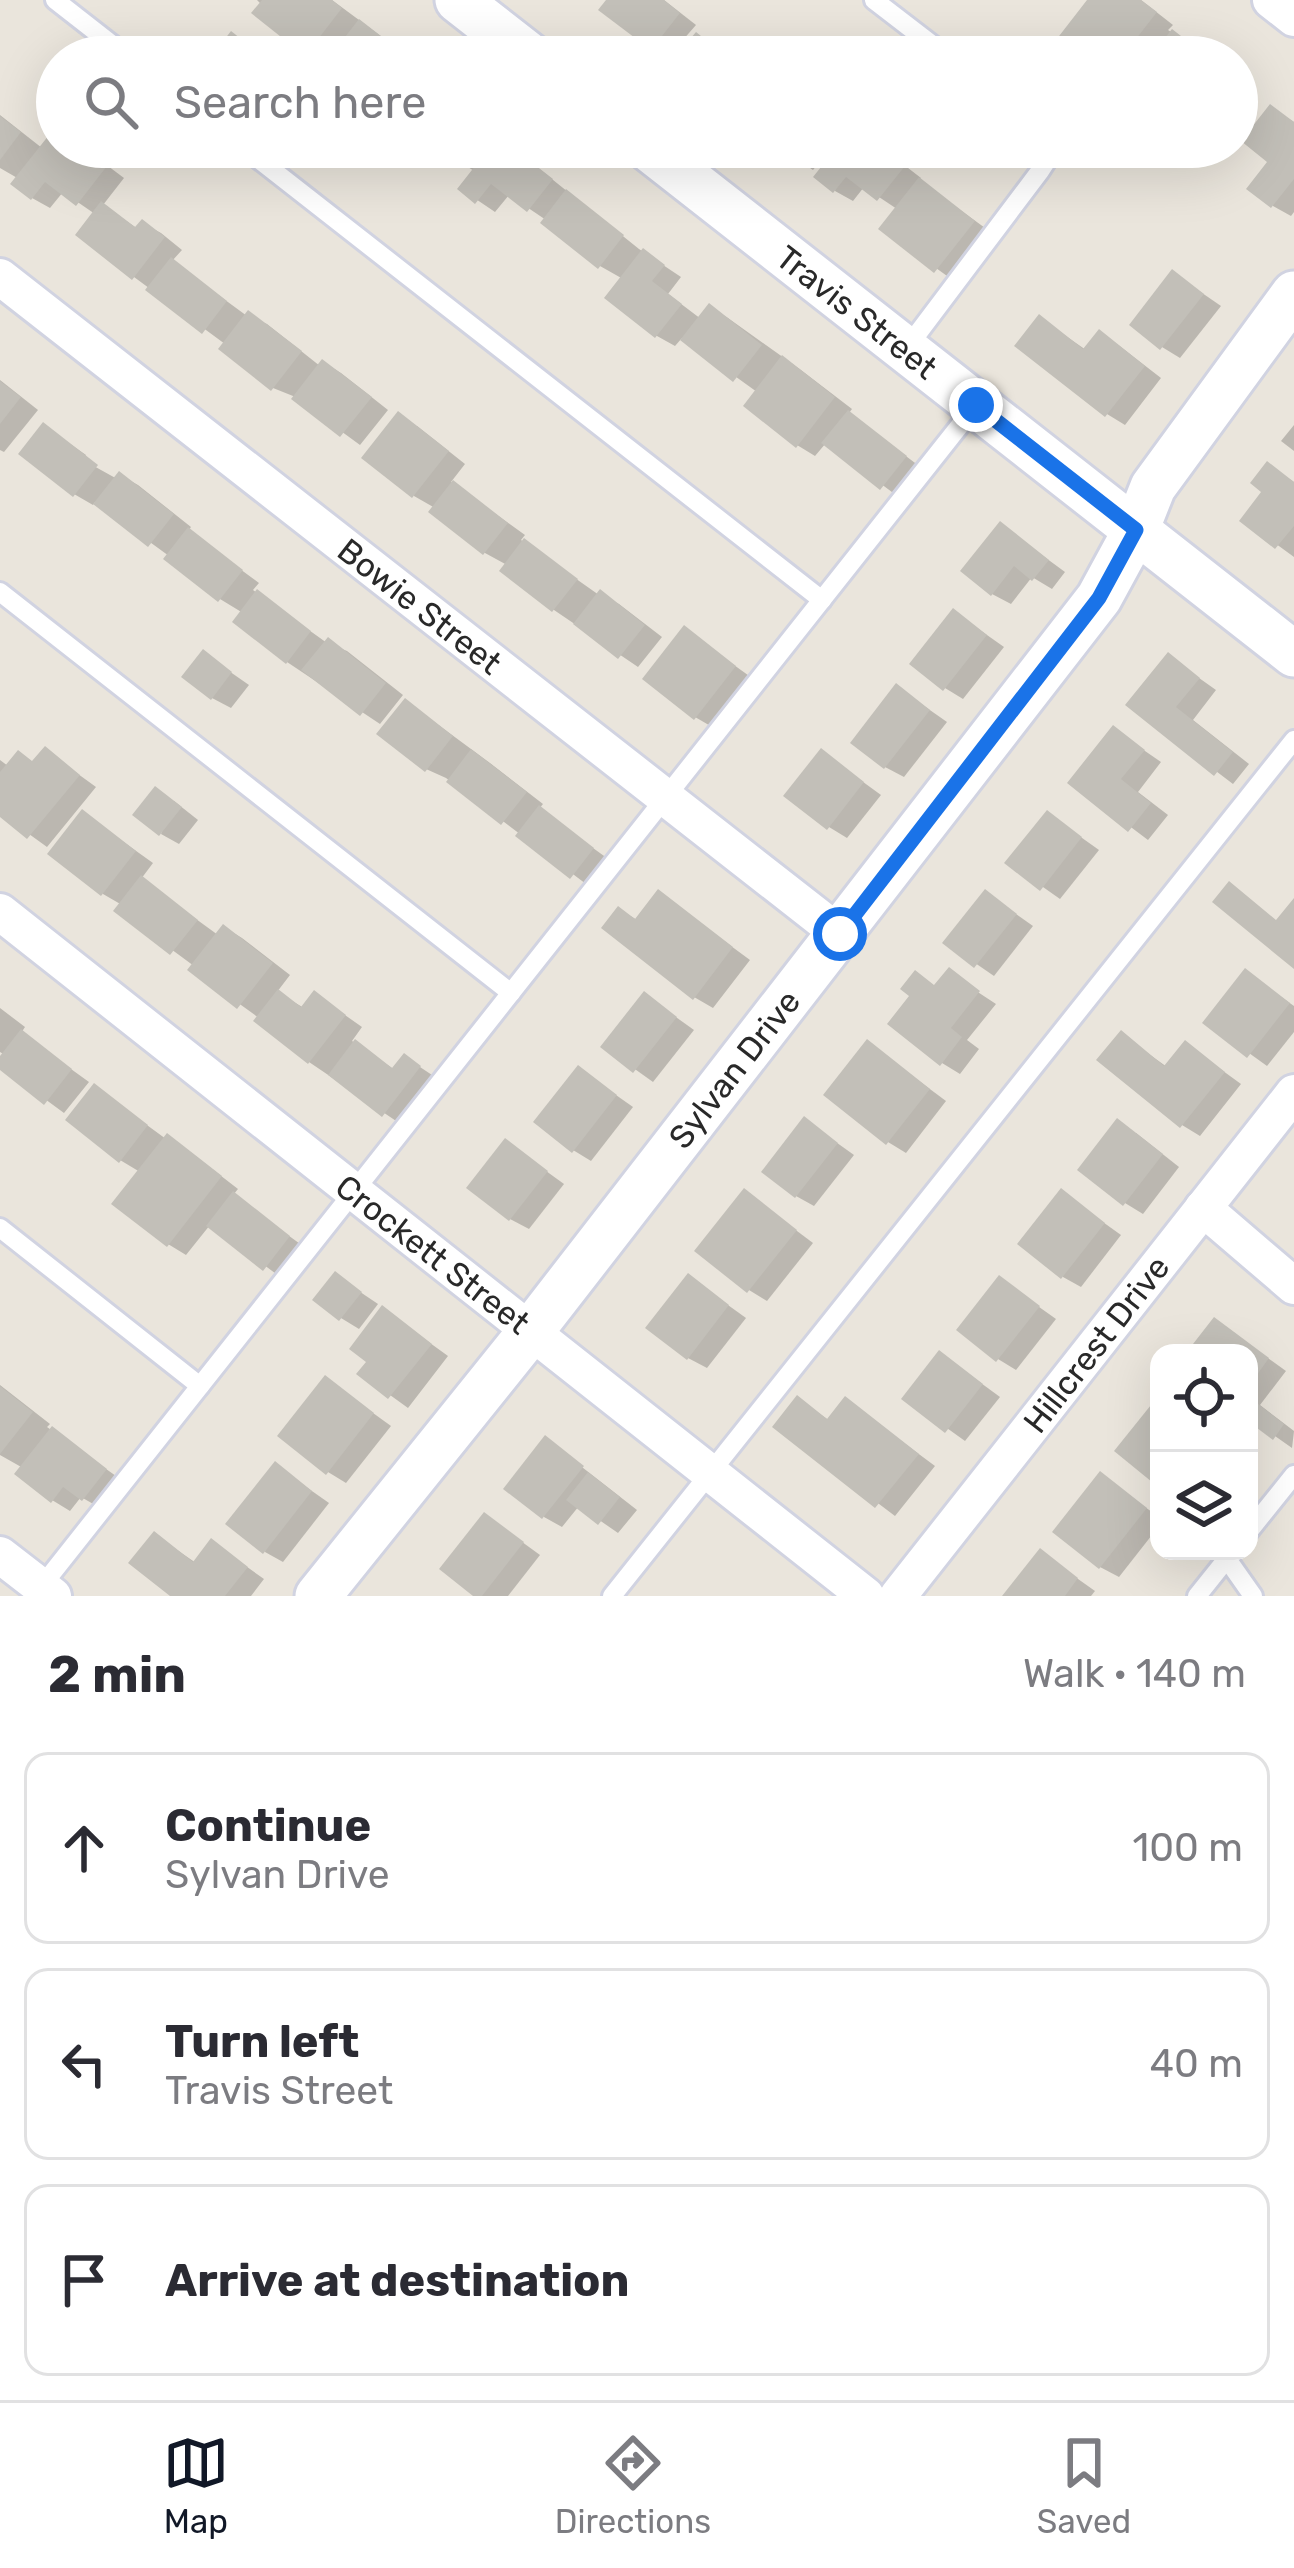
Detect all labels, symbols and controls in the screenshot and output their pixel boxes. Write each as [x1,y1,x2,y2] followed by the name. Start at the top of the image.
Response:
[36,36,1258,168] search box
[78,69,144,135] icon: search
[174,76,426,129] text: Search here
[769,238,945,387] street label: Travis Street
[949,378,1003,432] route end
[330,530,509,682] street label: Bowie Street
[813,907,867,961] route start
[661,982,808,1156] street label: Sylvan Drive
[328,1167,537,1342] street label: Crockett Street
[1015,1248,1178,1441] street label: Hillcrest Drive
[1150,1344,1258,1560] map controls
[1150,1344,1258,1452] button: locate
[1150,1452,1258,1560] button: layers
[48,1644,186,1705] text: 2 min
[1023,1651,1246,1697] text: Walk · 140 m
[165,1799,371,1852] text: Continue
[51,1815,117,1881] icon: ahead
[1133,1825,1243,1871] text: 100 m
[165,1852,390,1898] text: Sylvan Drive
[165,2015,359,2068] text: Turn left
[51,2031,117,2097] icon: left
[1150,2041,1243,2087] text: 40 m
[165,2068,393,2114] text: Travis Street
[51,2247,117,2313] icon: arrive
[165,2254,630,2307] text: Arrive at destination
[163,2430,229,2541] tab: Map
[555,2430,711,2541] tab: Directions
[1037,2430,1131,2541] tab: Saved

